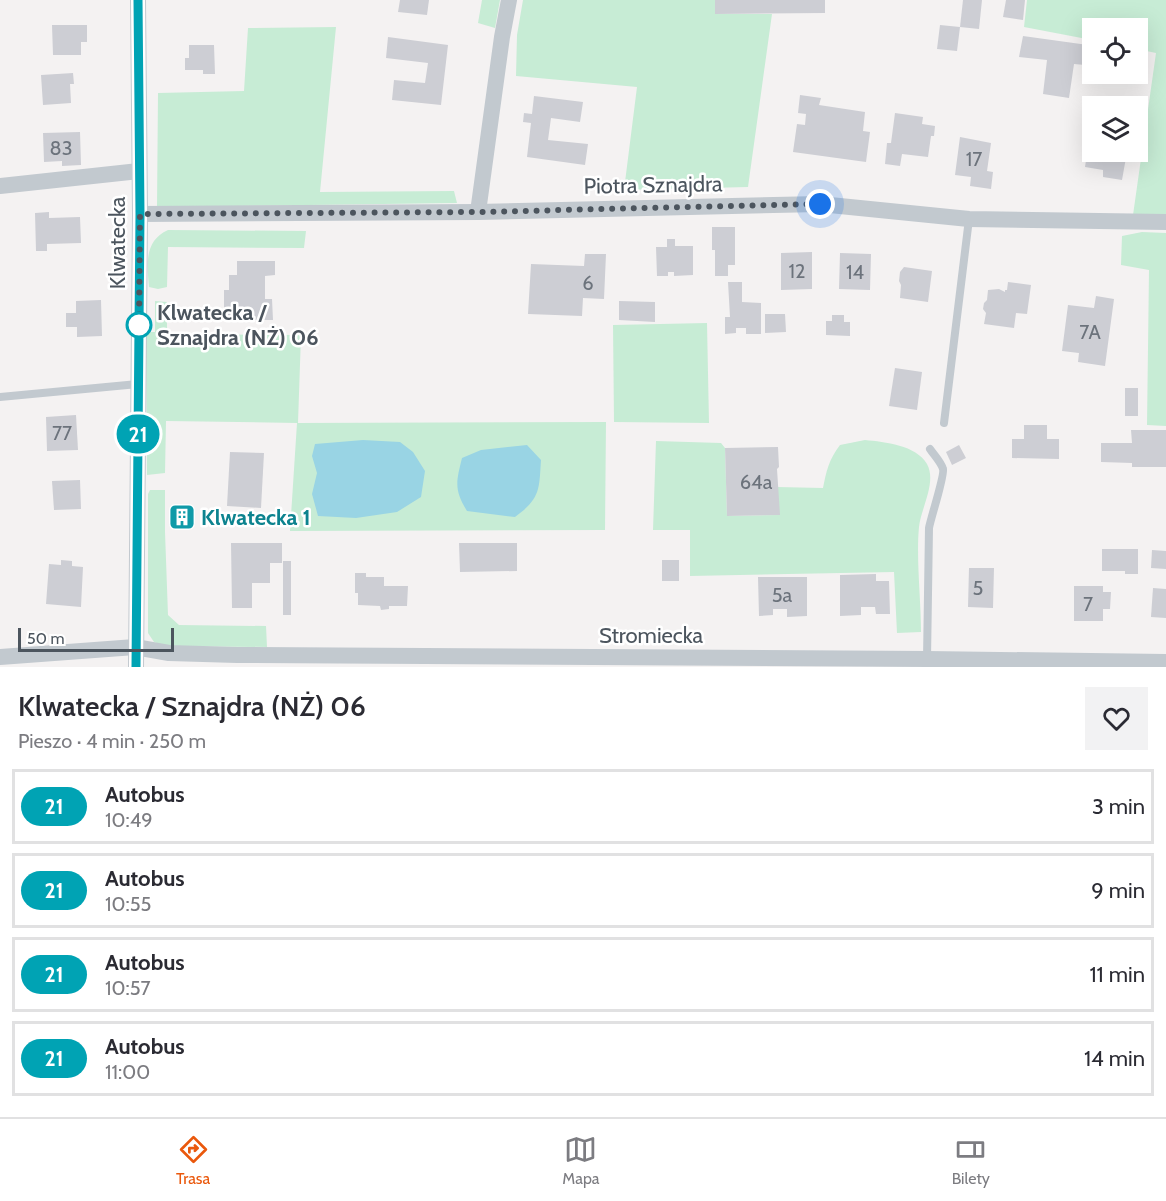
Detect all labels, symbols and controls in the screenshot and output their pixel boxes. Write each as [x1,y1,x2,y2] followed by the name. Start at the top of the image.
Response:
[1082,18,1148,162] map controls
[1082,18,1148,84] button: locate
[1082,96,1148,162] button: layers
[50,136,72,160] house number: 83
[966,147,982,171] house number: 17
[583,170,723,200] street label: Piotra Sznajdra
[805,189,835,219] your location
[104,196,131,289] street label: Klwatecka
[789,259,806,283] house number: 12
[846,260,864,284] house number: 14
[582,271,594,295] house number: 6
[157,299,319,351] place label: Klwatecka / Sznajdra (NŻ) 06
[126,312,152,338] marker: Klwatecka / Sznajdra (NŻ) 06
[1079,320,1101,344] house number: 7A
[111,414,165,454] line badge: 21
[52,421,72,445] house number: 77
[129,422,147,447] text: 21
[740,470,773,494] house number: 64a
[167,502,197,532] building icon: Klwatecka 1
[201,504,311,531] place label: Klwatecka 1
[973,576,983,600] house number: 5
[772,583,793,607] house number: 5a
[1083,592,1093,616] house number: 7
[599,622,704,649] street label: Stromiecka
[18,625,174,652] scale bar
[27,629,64,648] text: 50 m
[1085,687,1148,750] button: heart
[18,689,366,723] text: Klwatecka / Sznajdra (NŻ) 06
[18,729,206,753] text: Pieszo · 4 min · 250 m
[105,781,185,808] text: Autobus
[1092,793,1145,820] text: 3 min
[45,794,63,819] text: 21
[105,808,153,832] text: 10:49
[105,865,185,892] text: Autobus
[1091,877,1145,904] text: 9 min
[45,878,63,903] text: 21
[105,892,151,916] text: 10:55
[105,949,185,976] text: Autobus
[1089,961,1145,988] text: 11 min
[45,962,63,987] text: 21
[105,976,151,1000] text: 10:57
[105,1033,185,1060] text: Autobus
[1084,1045,1145,1072] text: 14 min
[45,1046,63,1071] text: 21
[105,1060,150,1084] text: 11:00
[176,1133,210,1188] tab: Trasa
[562,1133,599,1188] tab: Mapa
[952,1133,990,1188] tab: Bilety

